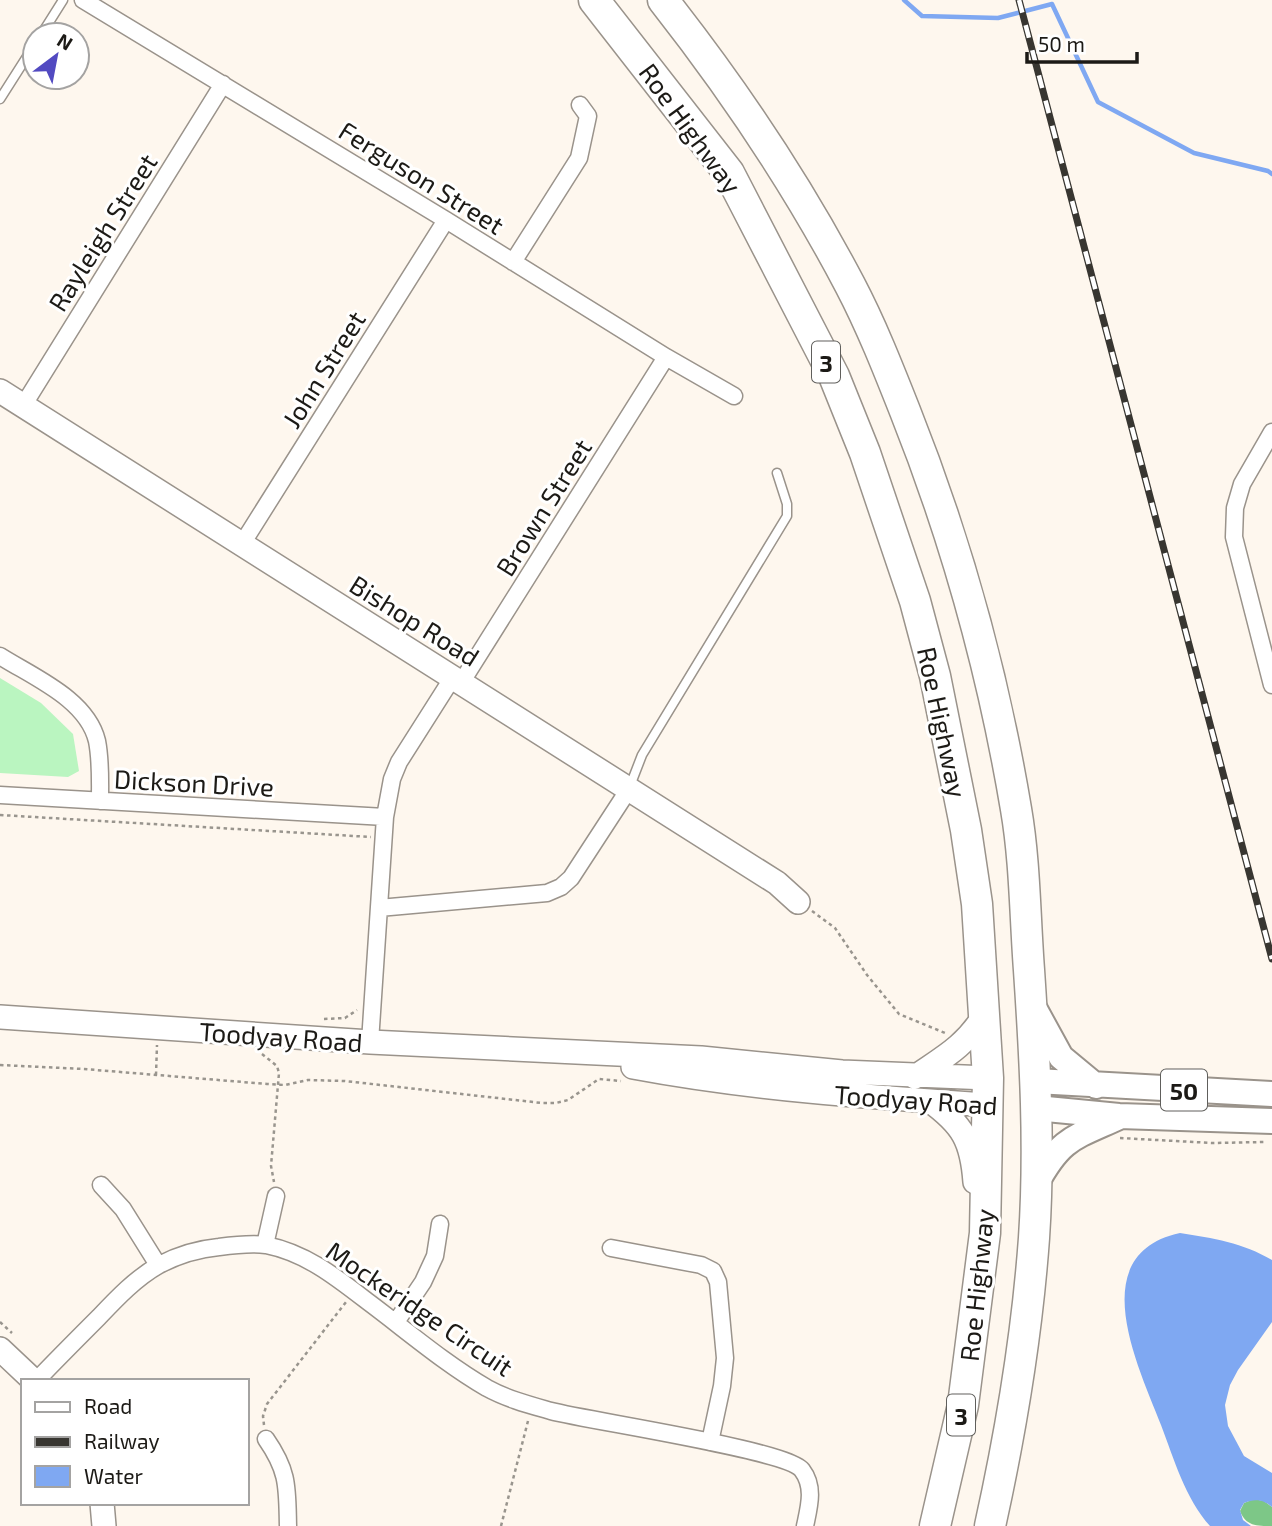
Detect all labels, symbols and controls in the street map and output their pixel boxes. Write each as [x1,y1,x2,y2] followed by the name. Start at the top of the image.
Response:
[21,21,91,91] north arrow
[1027,21,1137,65] scale bar
[53,28,77,55] text: N
[1038,31,1085,56] text: 50 m
[633,57,749,199] street label: Roe Highway
[334,114,510,240] street label: Ferguson Street
[41,147,163,316] street label: Rayleigh Street
[275,305,371,433] street label: John Street
[812,342,840,382] road number: 3
[489,433,597,581] street label: Brown Street
[345,568,485,672] street label: Bishop Road
[912,644,974,800] street label: Roe Highway
[113,762,275,802] street label: Dickson Drive
[198,1015,364,1057] street label: Toodyay Road
[1161,1070,1207,1110] road number: 50
[833,1078,999,1120] street label: Toodyay Road
[953,1207,999,1363] street label: Roe Highway
[321,1234,519,1382] street label: Mockeridge Circuit
[21,1379,248,1505] legend
[84,1393,132,1418] text: Road
[947,1394,975,1436] road number: 3
[84,1428,160,1453] text: Railway
[84,1463,143,1488] text: Water

